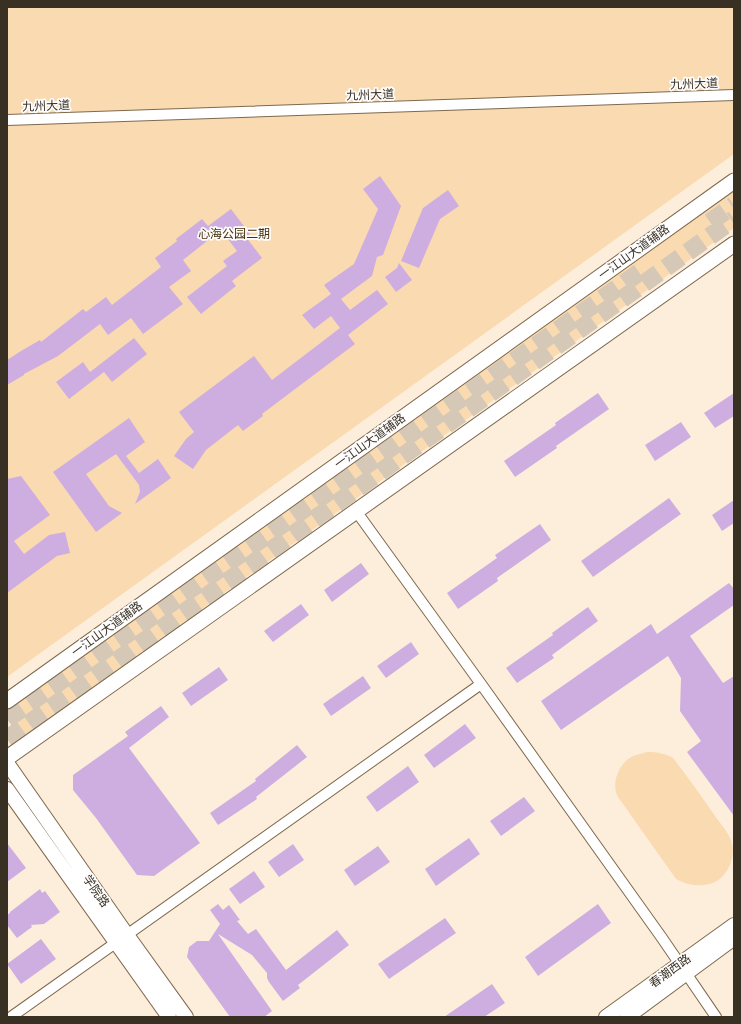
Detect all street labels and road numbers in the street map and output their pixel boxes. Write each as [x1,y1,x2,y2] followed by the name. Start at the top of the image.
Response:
[670,76,718,92] street label: 九州大道
[346,87,394,103] street label: 九州大道
[22,98,70,114] street label: 九州大道
[596,222,672,282] street label: 一江山大道辅路
[332,411,408,471] street label: 一江山大道辅路
[69,599,145,659] street label: 一江山大道辅路
[80,872,112,910] street label: 学院路
[646,951,694,991] street label: 春潮西路

